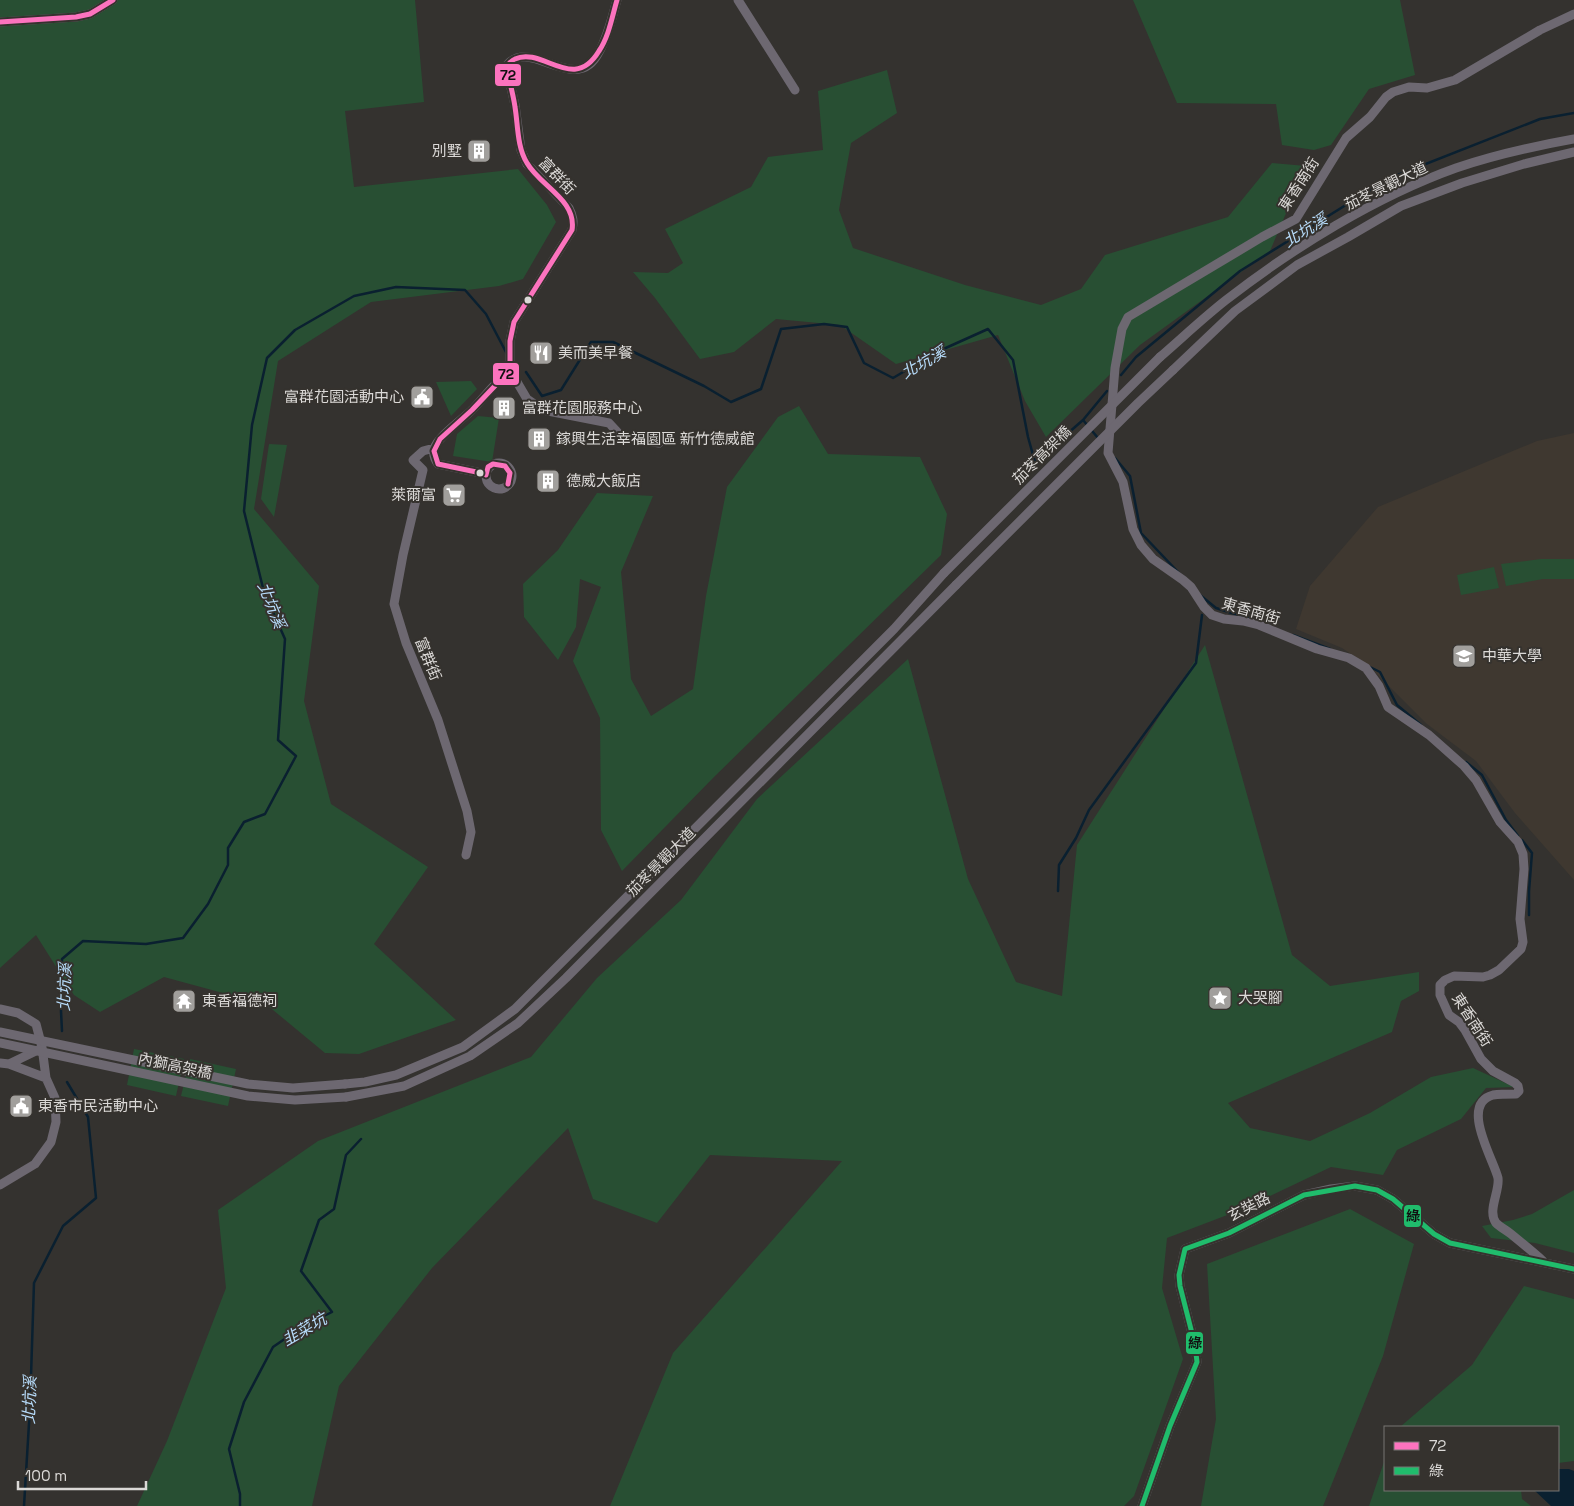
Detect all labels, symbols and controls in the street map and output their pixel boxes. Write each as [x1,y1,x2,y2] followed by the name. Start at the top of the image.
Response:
[494,63,522,87] line badge: 72
[500,66,516,84] text: 72
[466,138,492,164] building icon: 別墅
[432,141,462,160] place label: 別墅
[535,153,580,198] street label: 富群街
[1274,153,1323,214] street label: 東香南街
[1341,157,1430,214] street label: 茄苳景觀大道
[1279,208,1333,252] water label: 北坑溪
[523,295,533,305] unlabelled marker
[528,340,554,366] restaurant icon: 美而美早餐
[897,341,951,383] water label: 北坑溪
[558,343,633,362] place label: 美而美早餐
[492,362,520,386] line badge: 72
[498,365,514,383] text: 72
[409,384,435,410] public building icon: 富群花園活動中心
[284,387,404,406] place label: 富群花園活動中心
[491,395,517,421] building icon: 富群花園服務中心
[522,398,642,417] place label: 富群花園服務中心
[1008,421,1075,488] street label: 茄苳高架橋
[526,426,552,452] building icon: 鎵興生活幸福園區 新竹德威館
[556,429,755,448] place label: 鎵興生活幸福園區 新竹德威館
[475,468,485,478] unlabelled marker
[535,468,561,494] building icon: 德威大飯店
[566,471,641,490] place label: 德威大飯店
[441,482,467,508] supermarket icon: 萊爾富
[391,485,436,504] place label: 萊爾富
[253,579,291,633] water label: 北坑溪
[1220,593,1283,628] street label: 東香南街
[411,634,446,683] street label: 富群街
[1451,643,1477,669] school or university icon: 中華大學
[1482,646,1542,665] place label: 中華大學
[622,823,699,900] street label: 茄苳景觀大道
[53,961,76,1011] water label: 北坑溪
[1207,985,1233,1011] place icon: 大哭腳
[171,988,197,1014] temple icon: 東香福德祠
[1238,988,1283,1007] place label: 大哭腳
[1448,989,1497,1050] street label: 東香南街
[202,991,277,1010] place label: 東香福德祠
[136,1048,214,1083] street label: 內獅高架橋
[8,1093,34,1119] public building icon: 東香市民活動中心
[38,1096,158,1115] place label: 東香市民活動中心
[1224,1188,1273,1225] street label: 玄奘路
[1403,1204,1422,1228] line badge: 綠
[1406,1207,1420,1225] text: 綠
[278,1307,332,1351] water label: 韭菜坑
[1185,1331,1204,1355] line badge: 綠
[1188,1334,1202,1352] text: 綠
[18,1374,41,1424] water label: 北坑溪
[1384,1426,1559,1491] legend
[1429,1436,1446,1455] text: 72
[18,1458,145,1490] scale bar
[1429,1461,1444,1480] text: 綠
[25,1466,67,1485] text: 100 m

